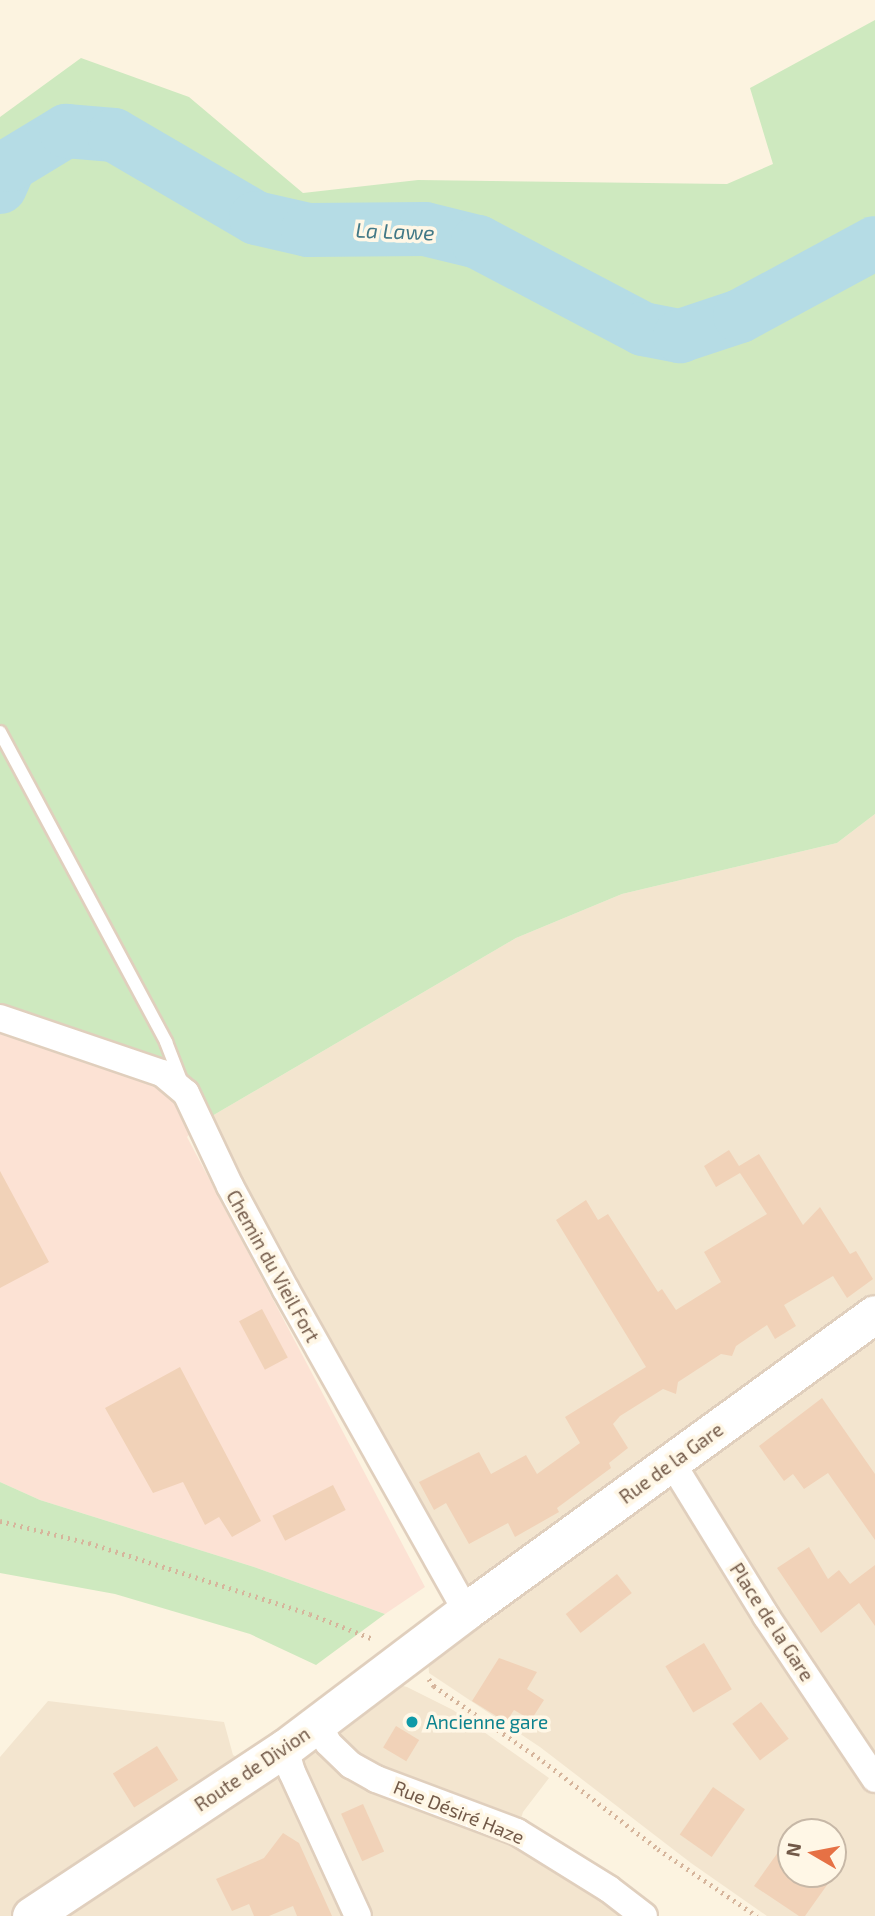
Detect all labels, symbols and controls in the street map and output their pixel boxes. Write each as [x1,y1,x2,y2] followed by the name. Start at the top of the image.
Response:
[355,217,435,245] water label: La Lawe
[221,1186,325,1346] street label: Chemin du Vieil Fort
[615,1418,727,1508] street label: Rue de la Gare
[725,1559,819,1685] street label: Place de la Gare
[426,1711,548,1733] place label: Ancienne gare
[404,1714,420,1730] marker: Ancienne gare
[190,1722,314,1816] street label: Route de Divion
[390,1775,528,1849] street label: Rue Désiré Haze
[777,1818,847,1888] north arrow
[780,1841,805,1858] text: N

